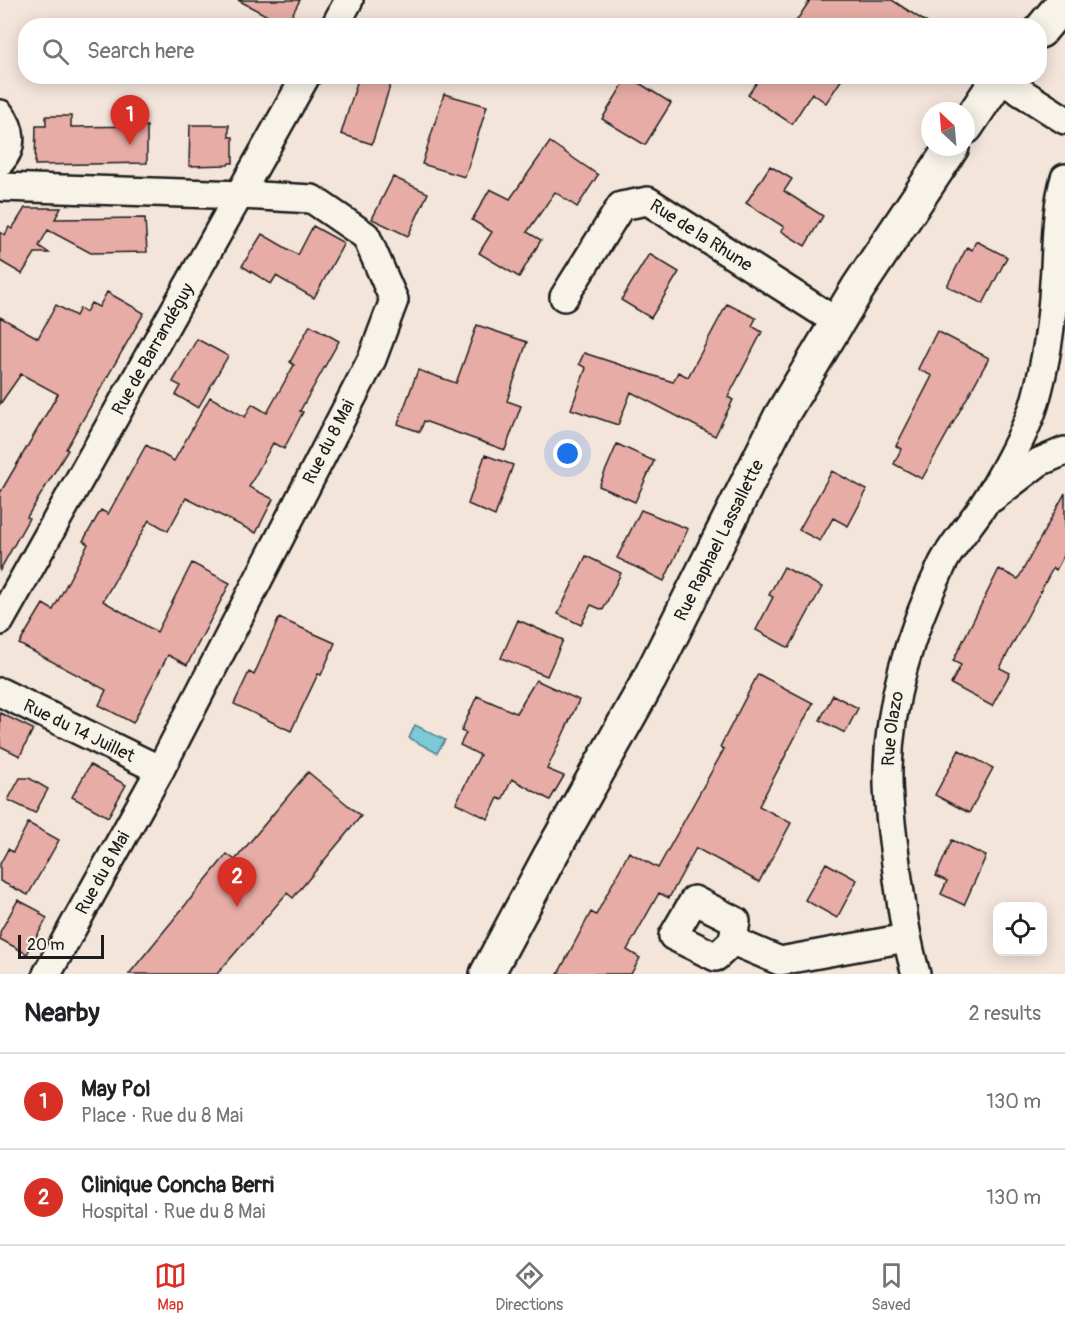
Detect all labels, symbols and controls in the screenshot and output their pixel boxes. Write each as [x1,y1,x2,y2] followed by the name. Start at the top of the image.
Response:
[18,18,1047,84] search box
[39,35,72,68] icon: search
[87,37,194,65] text: Search here
[110,96,150,145] pin: 1
[921,102,975,156] north arrow
[645,194,757,277] street label: Rue de la Rhune
[107,279,199,419] street label: Rue de Barrandéguy
[298,396,360,488] street label: Rue du 8 Mai
[553,439,582,468] your location
[669,456,769,625] street label: Rue Raphael Lassallette
[877,689,909,767] street label: Rue Olazo
[20,694,139,768] street label: Rue du 14 Juillet
[71,827,135,919] street label: Rue du 8 Mai
[218,858,256,907] pin: 2
[993,902,1047,956] map controls
[993,902,1047,956] button: locate
[18,932,104,960] scale bar
[27,935,65,955] text: 20 m
[24,997,100,1029] text: Nearby
[969,1001,1041,1026] text: 2 results
[81,1075,150,1103] text: May Pol
[40,1089,47,1114] text: 1
[986,1089,1041,1114] text: 130 m
[81,1103,243,1128] text: Place · Rue du 8 Mai
[81,1171,274,1199] text: Clinique Concha Berri
[38,1185,49,1210] text: 2
[986,1185,1041,1210] text: 130 m
[81,1199,265,1224] text: Hospital · Rue du 8 Mai
[154,1259,187,1315] tab: Map
[495,1259,563,1315] tab: Directions
[871,1259,911,1315] tab: Saved

